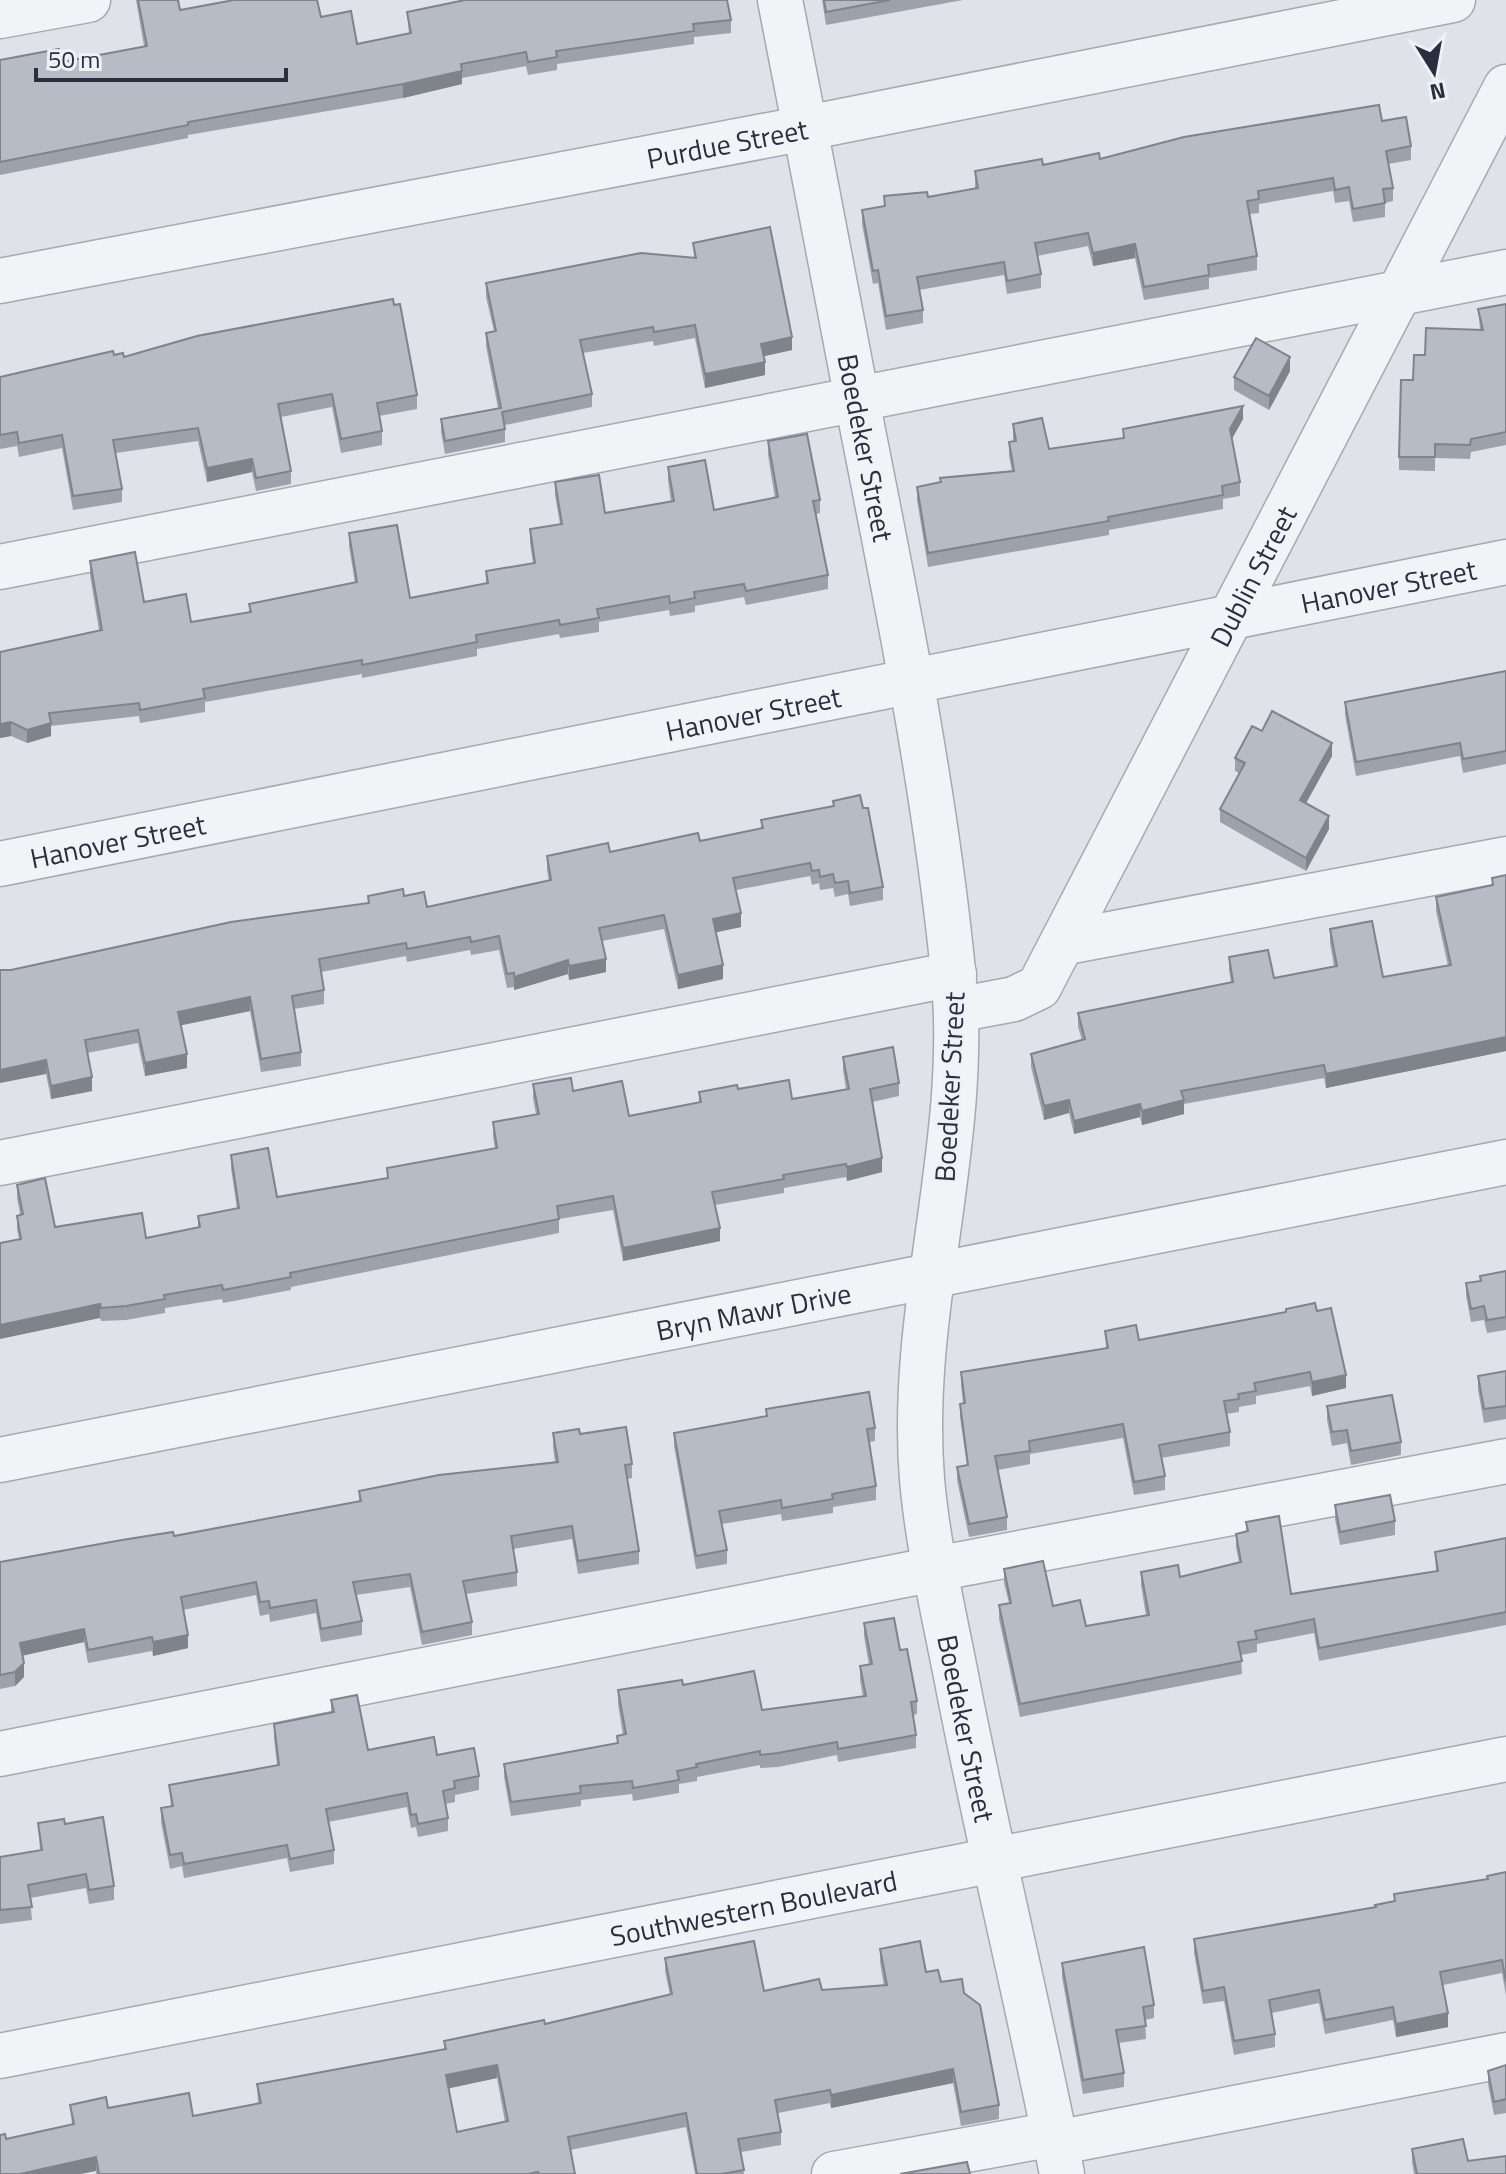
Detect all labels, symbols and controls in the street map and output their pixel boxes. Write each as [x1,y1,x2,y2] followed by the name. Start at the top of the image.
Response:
[36,32,286,82] scale bar
[1394,32,1474,112] north arrow
[48,41,100,77] text: 50 m
[1427,73,1449,110] text: N
[643,107,811,179] street label: Purdue Street
[827,350,906,545] street label: Boedeker Street
[1198,498,1307,654] street label: Dublin Street
[1297,547,1480,624] street label: Hanover Street
[662,674,845,752] street label: Hanover Street
[26,802,209,879] street label: Hanover Street
[923,991,975,1183] street label: Boedeker Street
[652,1271,855,1351] street label: Bryn Mawr Drive
[927,1631,1007,1826] street label: Boedeker Street
[606,1858,901,1957] street label: Southwestern Boulevard

